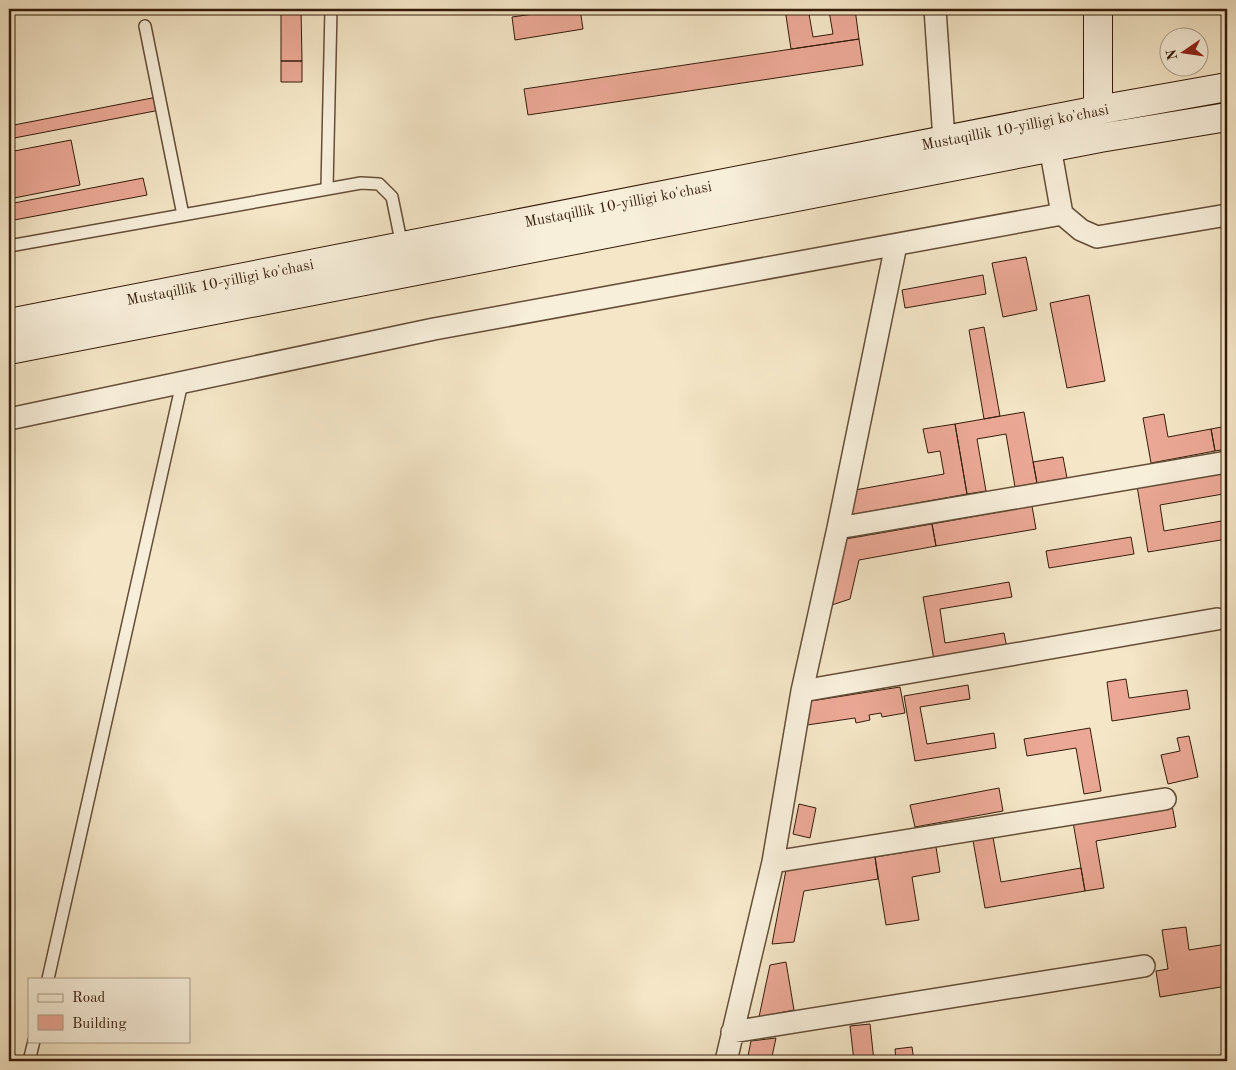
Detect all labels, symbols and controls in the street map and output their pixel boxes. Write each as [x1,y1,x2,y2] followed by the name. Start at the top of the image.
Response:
[1158,28,1208,78] north arrow
[1164,48,1180,61] text: N
[920,103,1110,154] street label: Mustaqillik 10-yilligi ko'chasi
[523,180,713,231] street label: Mustaqillik 10-yilligi ko'chasi
[125,258,315,309] street label: Mustaqillik 10-yilligi ko'chasi
[28,978,190,1042] legend
[72,991,106,1006] text: Road
[72,1017,127,1032] text: Building

